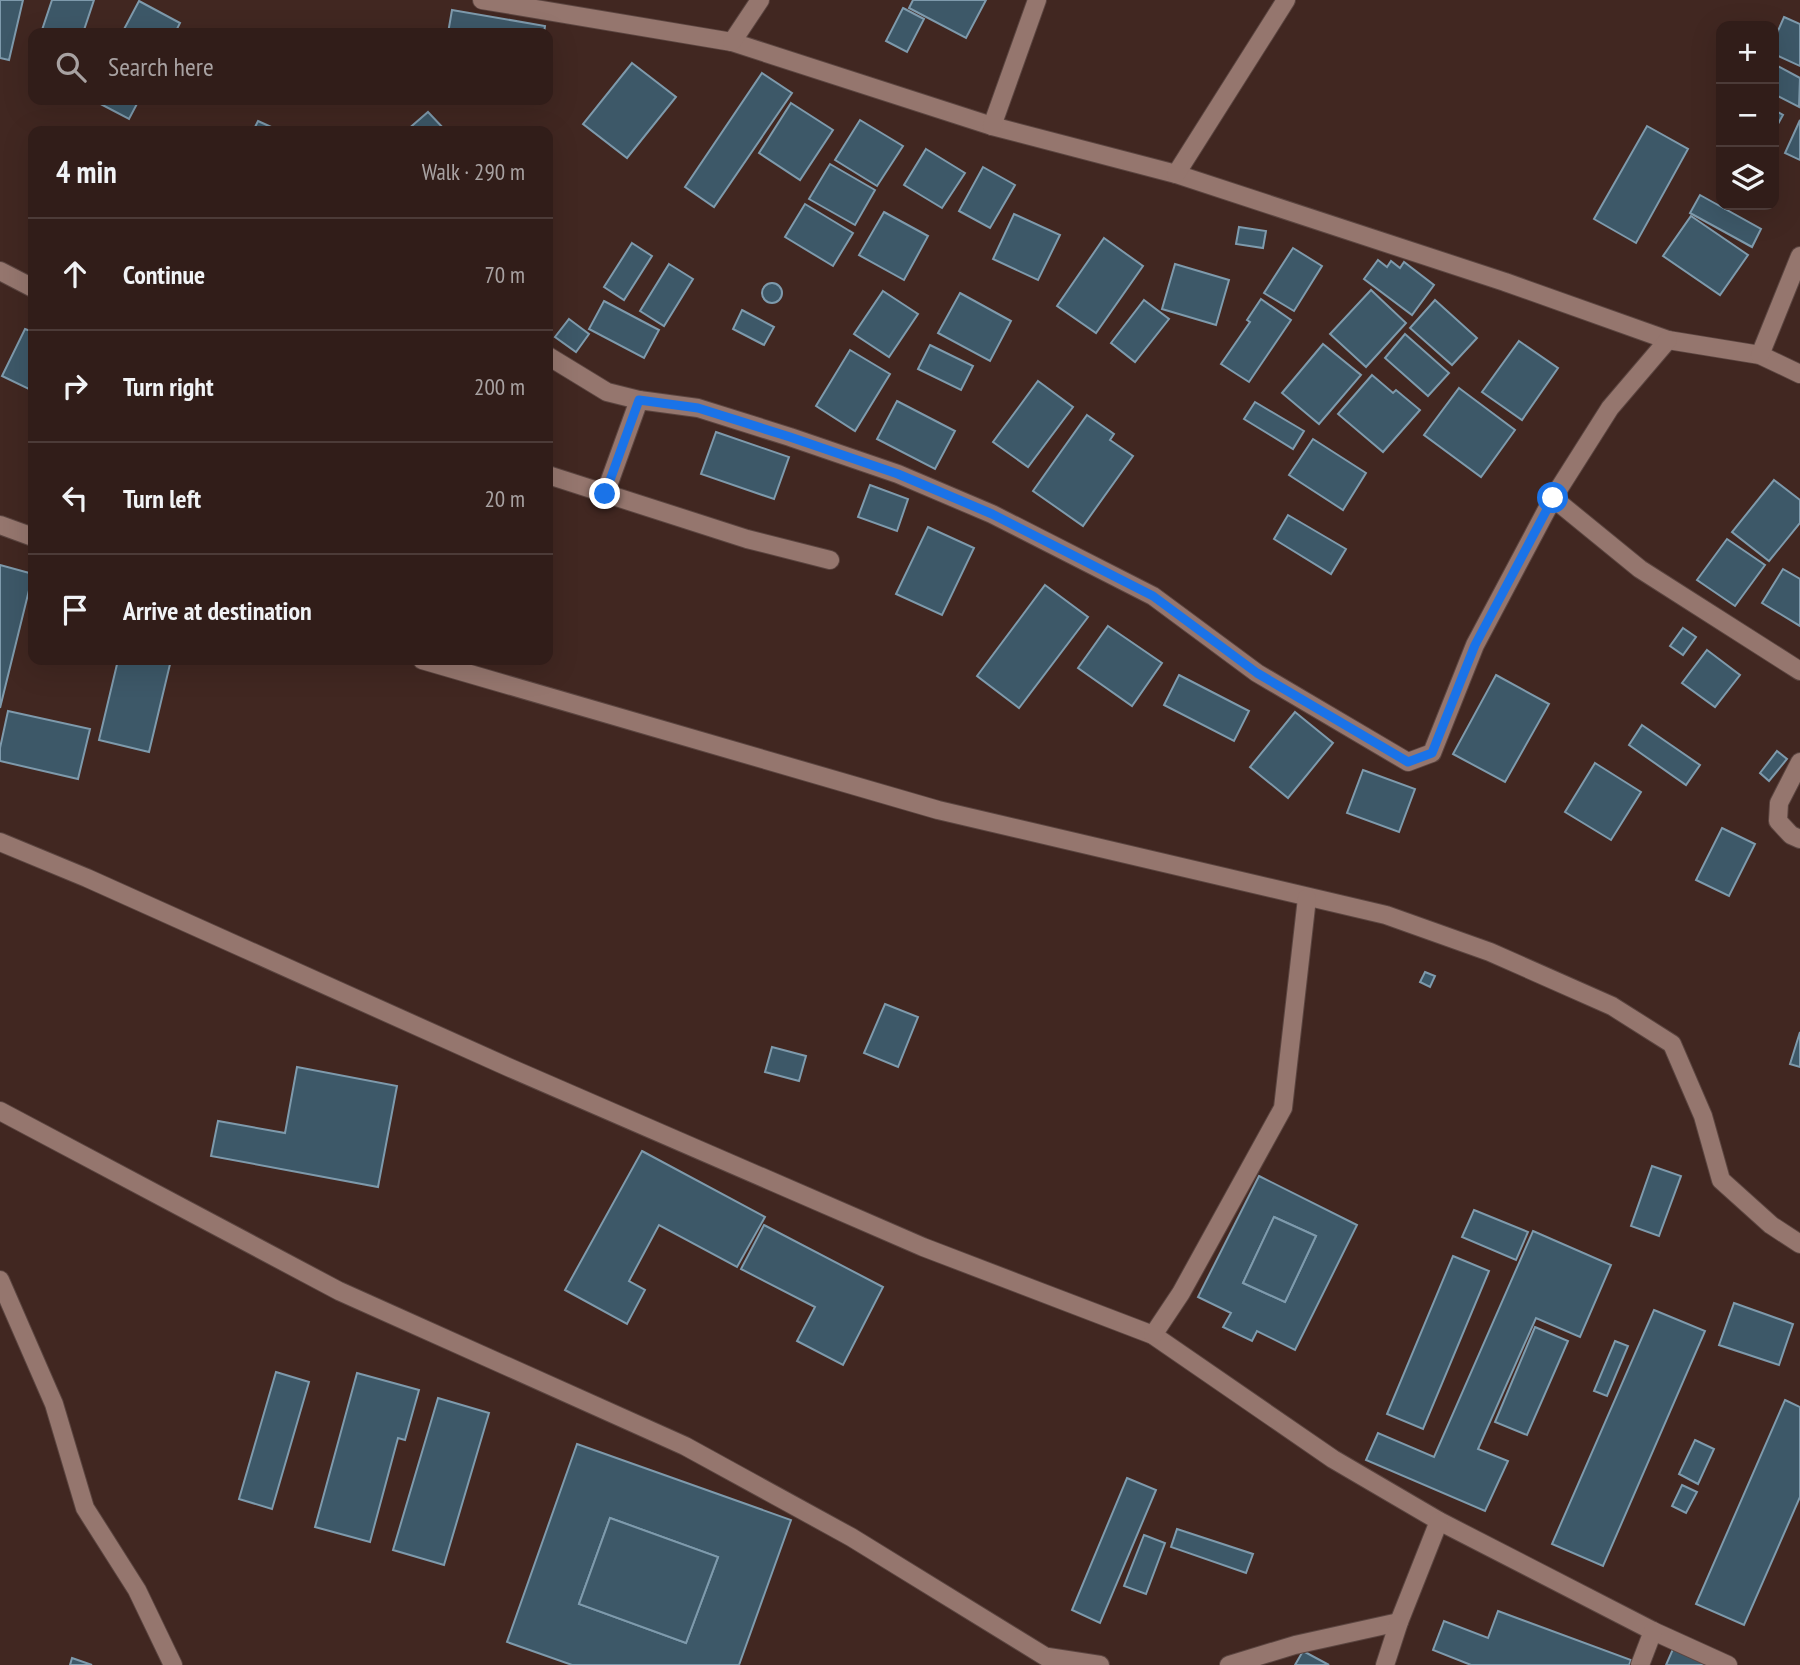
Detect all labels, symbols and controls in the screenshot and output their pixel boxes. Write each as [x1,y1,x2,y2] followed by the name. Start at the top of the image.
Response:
[1716,21,1779,210] map controls
[1716,21,1779,84] button: +
[28,28,553,105] search box
[52,48,90,86] icon: search
[108,50,214,83] text: Search here
[1716,84,1779,147] button: −
[1716,147,1779,210] button: layers
[56,152,117,191] text: 4 min
[422,157,525,186] text: Walk · 290 m
[56,255,94,293] icon: ahead
[123,258,205,291] text: Continue
[484,260,525,289] text: 70 m
[56,367,94,405] icon: right
[123,370,214,403] text: Turn right
[474,372,525,401] text: 200 m
[589,478,620,509] route end
[56,479,94,517] icon: left
[123,482,201,515] text: Turn left
[1537,482,1568,513] route start
[484,484,525,513] text: 20 m
[56,591,94,629] icon: arrive
[123,594,312,627] text: Arrive at destination

